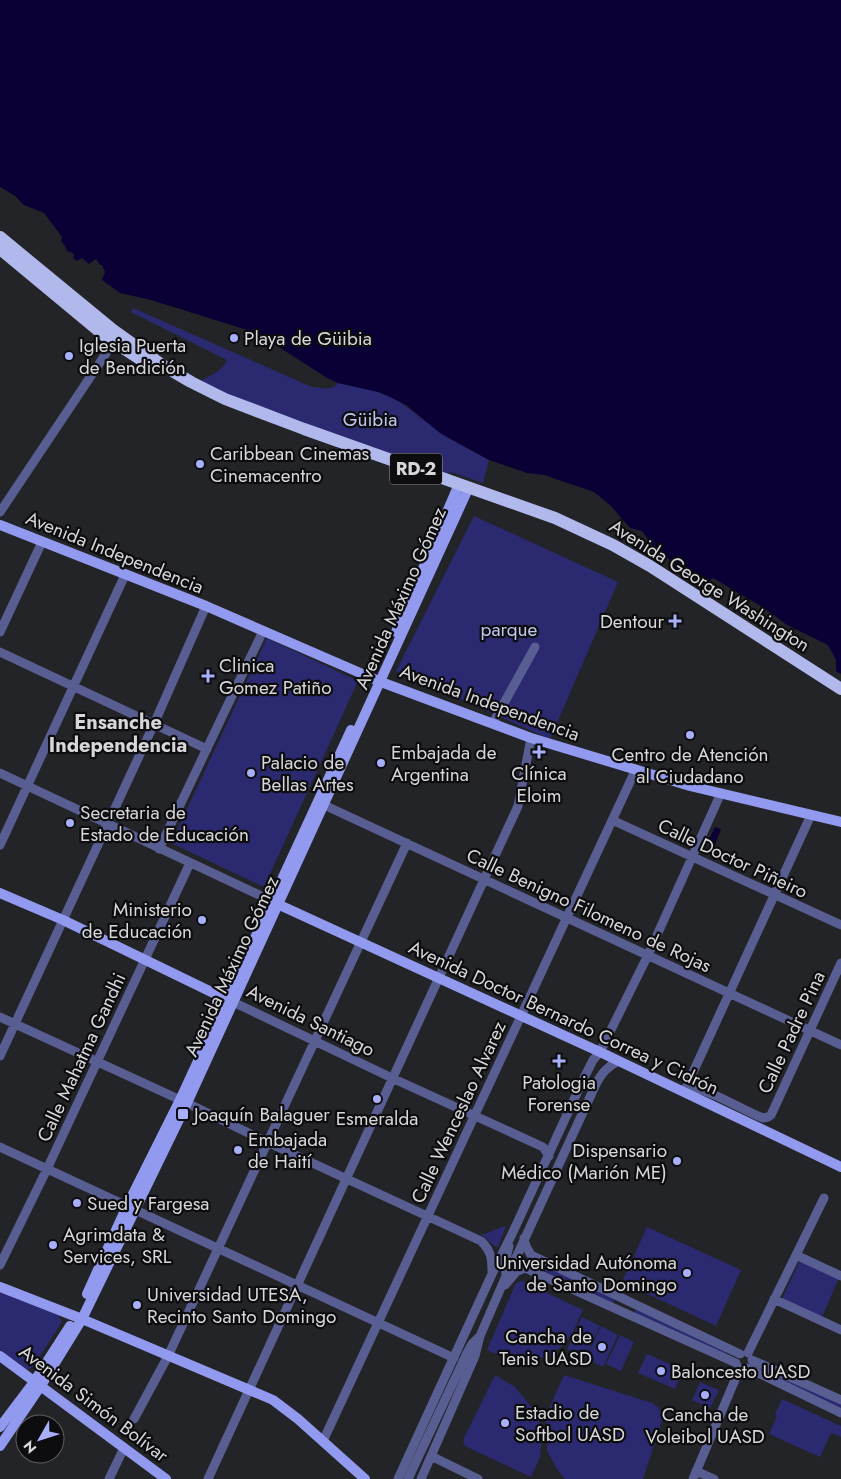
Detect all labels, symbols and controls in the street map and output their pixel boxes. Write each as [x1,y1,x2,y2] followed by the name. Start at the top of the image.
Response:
[244,325,372,352] place label: Playa de Güibia
[79,332,186,381] place label: Iglesia Puerta de Bendición
[228,332,240,344] marker: Playa de Güibia
[63,350,75,362] marker: Iglesia Puerta de Bendición
[343,406,397,433] park label: Güibia
[210,440,370,489] place label: Caribbean Cinemas Cinemacentro
[390,454,442,484] road number: RD-2
[194,458,206,470] marker: Caribbean Cinemas Cinemacentro
[348,503,453,694] street label: Avenida Máximo Gómez
[22,504,208,600] street label: Avenida Independencia
[604,513,815,658] street label: Avenida George Washington
[600,608,664,635] place label: Dentour
[668,614,682,628] marker: Dentour
[481,616,538,643] park label: parque
[219,652,332,701] place label: Clinica Gomez Patiño
[396,657,584,748] street label: Avenida Independencia
[201,669,215,683] marker: Clinica Gomez Patiño
[49,708,187,760] district label: Ensanche Independencia
[684,729,696,741] marker: Centro de Atención al Ciudadano
[391,739,497,788] place label: Embajada de Argentina
[611,741,769,790] place label: Centro de Atención al Ciudadano
[532,745,546,759] marker: Clínica Eloim
[261,749,354,798] place label: Palacio de Bellas Artes
[375,757,387,769] marker: Embajada de Argentina
[511,760,567,809] place label: Clínica Eloim
[245,767,257,779] marker: Palacio de Bellas Artes
[80,799,249,848] place label: Secretaria de Estado de Educación
[653,812,812,905] street label: Calle Doctor Piñeiro
[64,817,76,829] marker: Secretaria de Estado de Educación
[462,842,716,979] street label: Calle Benigno Filomeno de Rojas
[178,871,285,1061] street label: Avenida Máximo Gómez
[82,896,192,945] place label: Ministerio de Educación
[196,914,208,926] marker: Ministerio de Educación
[404,934,723,1101] street label: Avenida Doctor Bernardo Correa y Cidrón
[751,967,832,1098] street label: Calle Padre Pina
[30,968,133,1146] street label: Calle Mahatma Gandhi
[242,978,379,1063] street label: Avenida Santiago
[404,1016,513,1208] street label: Calle Wenceslao Alvarez
[552,1054,566,1068] marker: Patologia Forense
[522,1069,596,1118] place label: Patologia Forense
[371,1093,383,1105] marker: Esmeralda
[191,1101,330,1128] place label: Joaquín Balaguer
[336,1105,418,1132] place label: Esmeralda
[176,1107,190,1121] marker: Joaquín Balaguer
[248,1126,327,1175] place label: Embajada de Haití
[501,1137,667,1186] place label: Dispensario Médico (Marión ME)
[232,1144,244,1156] marker: Embajada de Haití
[671,1155,683,1167] marker: Dispensario Médico (Marión ME)
[87,1190,209,1217] place label: Sued y Fargesa
[71,1197,83,1209] marker: Sued y Fargesa
[63,1221,172,1270] place label: Agrimdata & Services, SRL
[47,1239,59,1251] marker: Agrimdata & Services, SRL
[495,1249,677,1298] place label: Universidad Autónoma de Santo Domingo
[681,1267,693,1279] marker: Universidad Autónoma de Santo Domingo
[147,1281,336,1330] place label: Universidad UTESA, Recinto Santo Domingo
[131,1299,143,1311] marker: Universidad UTESA, Recinto Santo Domingo
[499,1323,592,1372] place label: Cancha de Tenis UASD
[13,1338,174,1469] street label: Avenida Simón Bolívar
[596,1341,608,1353] marker: Cancha de Tenis UASD
[671,1358,810,1385] place label: Baloncesto UASD
[655,1365,667,1377] marker: Baloncesto UASD
[699,1389,711,1401] marker: Cancha de Voleibol UASD
[515,1399,625,1448] place label: Estadio de Softbol UASD
[645,1401,765,1450] place label: Cancha de Voleibol UASD
[15,1414,65,1464] north arrow
[499,1417,511,1429] marker: Estadio de Softbol UASD
[19,1437,41,1458] text: N

